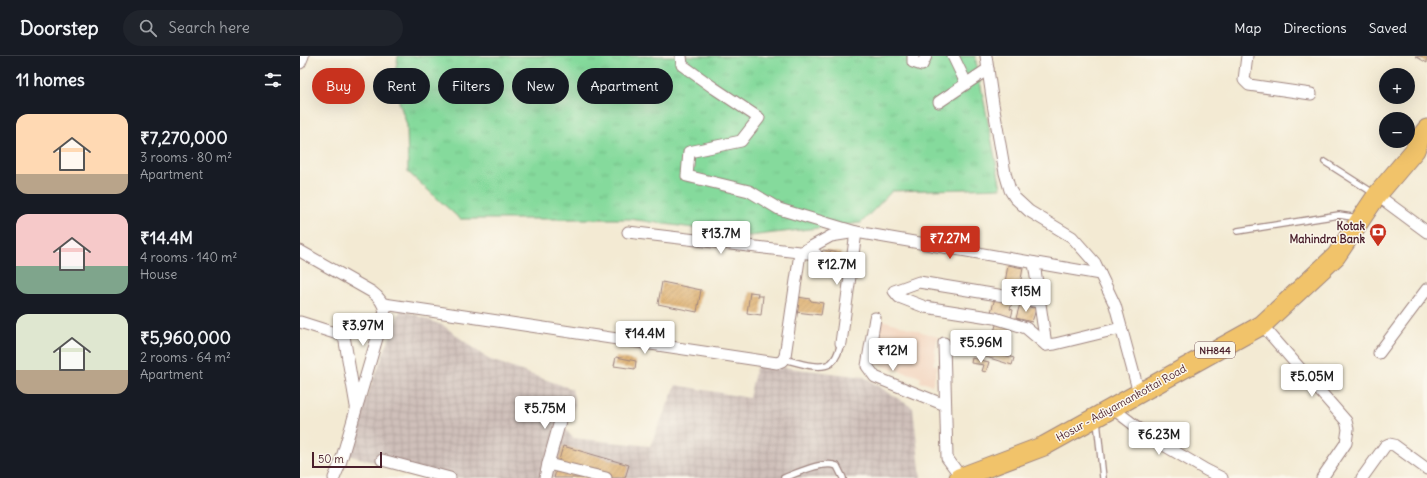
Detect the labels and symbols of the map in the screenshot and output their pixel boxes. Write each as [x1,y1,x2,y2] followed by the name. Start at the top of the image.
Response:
[1289,219,1365,246] place label: Kotak Mahindra Bank
[688,221,754,255] pin: ₹13.7M
[1368,222,1388,247] bank icon: Kotak Mahindra Bank
[917,226,983,260] pin: ₹7.27M
[804,252,870,286] pin: ₹12.7M
[1002,279,1050,313] pin: ₹15M
[330,313,396,347] pin: ₹3.97M
[612,321,678,355] pin: ₹14.4M
[948,330,1014,364] pin: ₹5.96M
[869,338,917,372] pin: ₹12M
[1195,342,1235,358] road number: NH844
[1053,361,1189,445] street label: Hosur - Adiyamankottai Road
[1279,364,1345,398] pin: ₹5.05M
[512,396,578,430] pin: ₹5.75M
[1126,422,1192,456] pin: ₹6.23M
[312,450,382,469] scale bar

